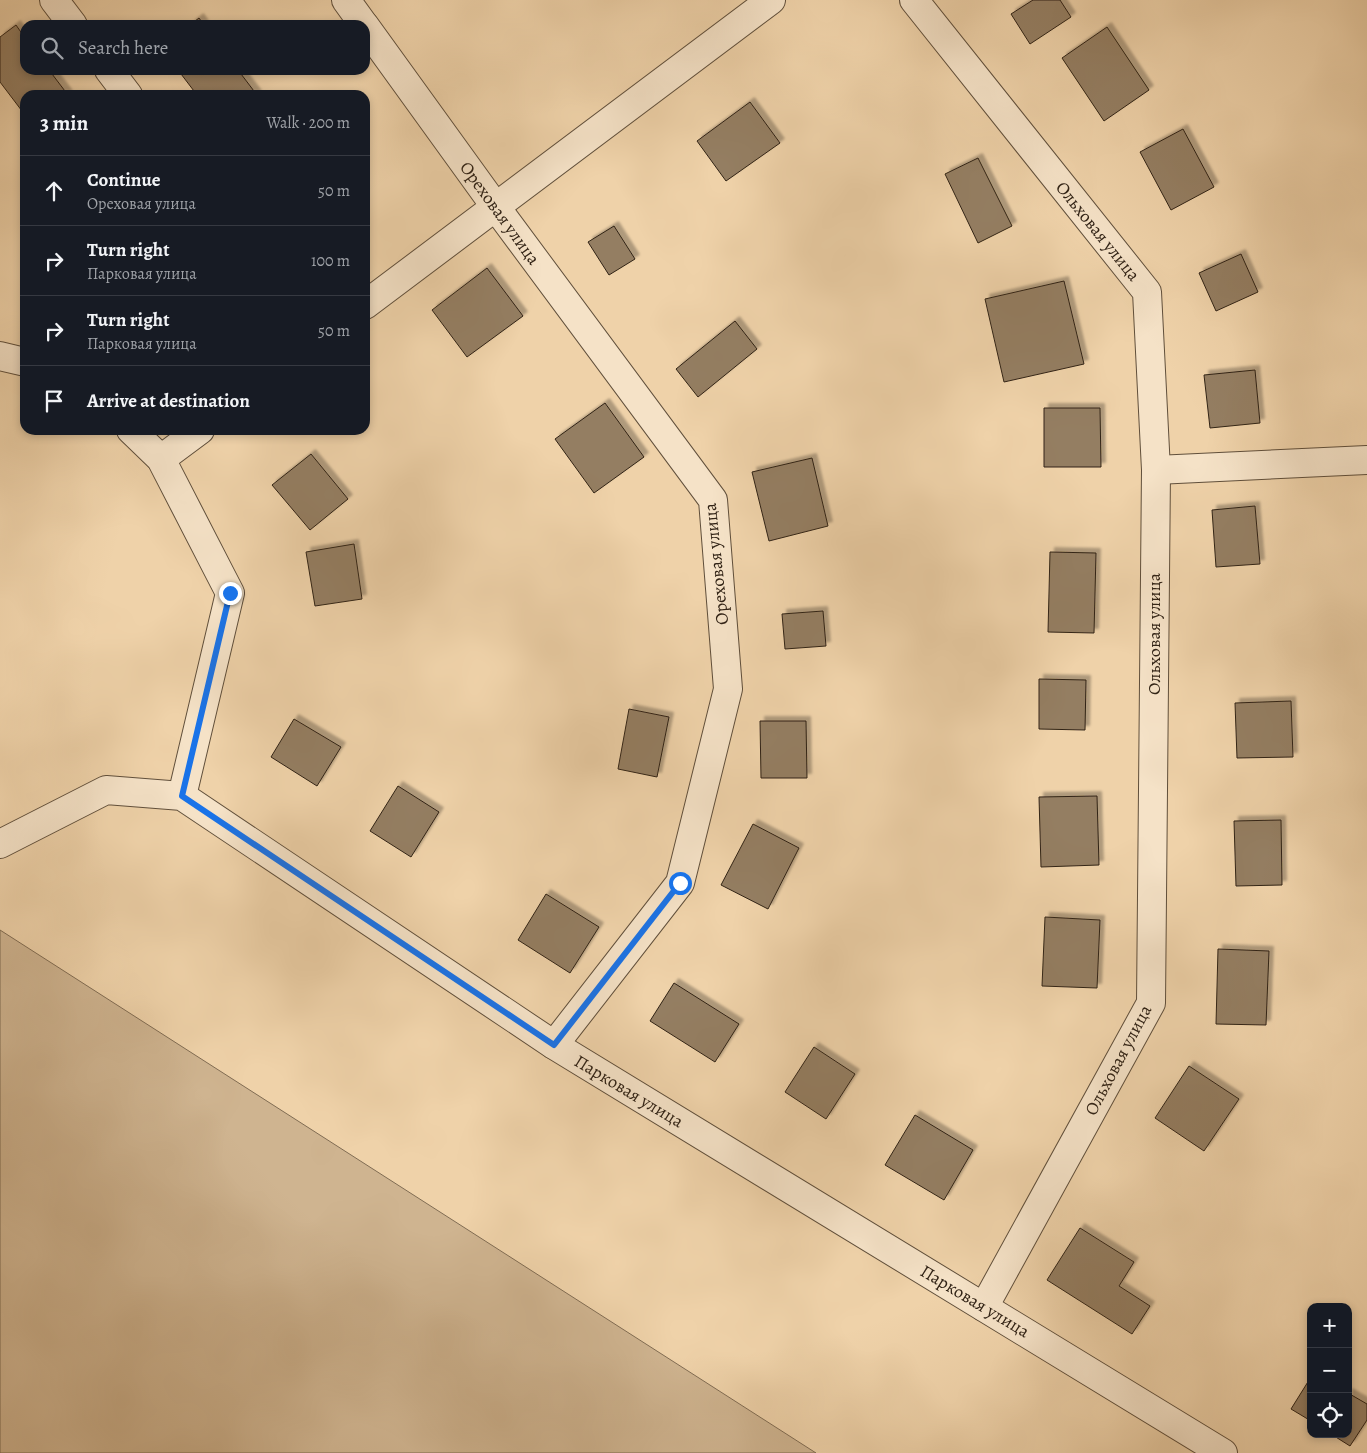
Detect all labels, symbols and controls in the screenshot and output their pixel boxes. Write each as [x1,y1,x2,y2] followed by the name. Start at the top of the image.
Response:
[20,20,370,75] search box
[38,34,66,62] icon: search
[78,35,168,61] text: Search here
[40,109,88,137] text: 3 min
[266,112,350,134] text: Walk · 200 m
[454,156,546,270] street label: Ореховая улица
[87,167,161,193] text: Continue
[1050,176,1146,286] street label: Ольховая улица
[40,177,68,205] icon: ahead
[318,180,350,202] text: 50 m
[87,193,196,215] text: Ореховая улица
[87,237,169,263] text: Turn right
[40,247,68,275] icon: right
[311,250,350,272] text: 100 m
[87,263,197,285] text: Парковая улица
[87,307,169,333] text: Turn right
[40,317,68,345] icon: right
[318,320,350,342] text: 50 m
[87,333,197,355] text: Парковая улица
[40,387,68,415] icon: arrive
[87,388,250,414] text: Arrive at destination
[698,501,734,626] street label: Ореховая улица
[1142,572,1166,695] street label: Ольховая улица
[219,582,242,605] route end
[669,872,692,895] route start
[1079,1000,1158,1119] street label: Ольховая улица
[570,1049,689,1133] street label: Парковая улица
[916,1259,1035,1343] street label: Парковая улица
[1307,1303,1352,1438] map controls
[1307,1303,1352,1348] button: +
[1307,1348,1352,1393] button: −
[1307,1393,1352,1438] button: locate

